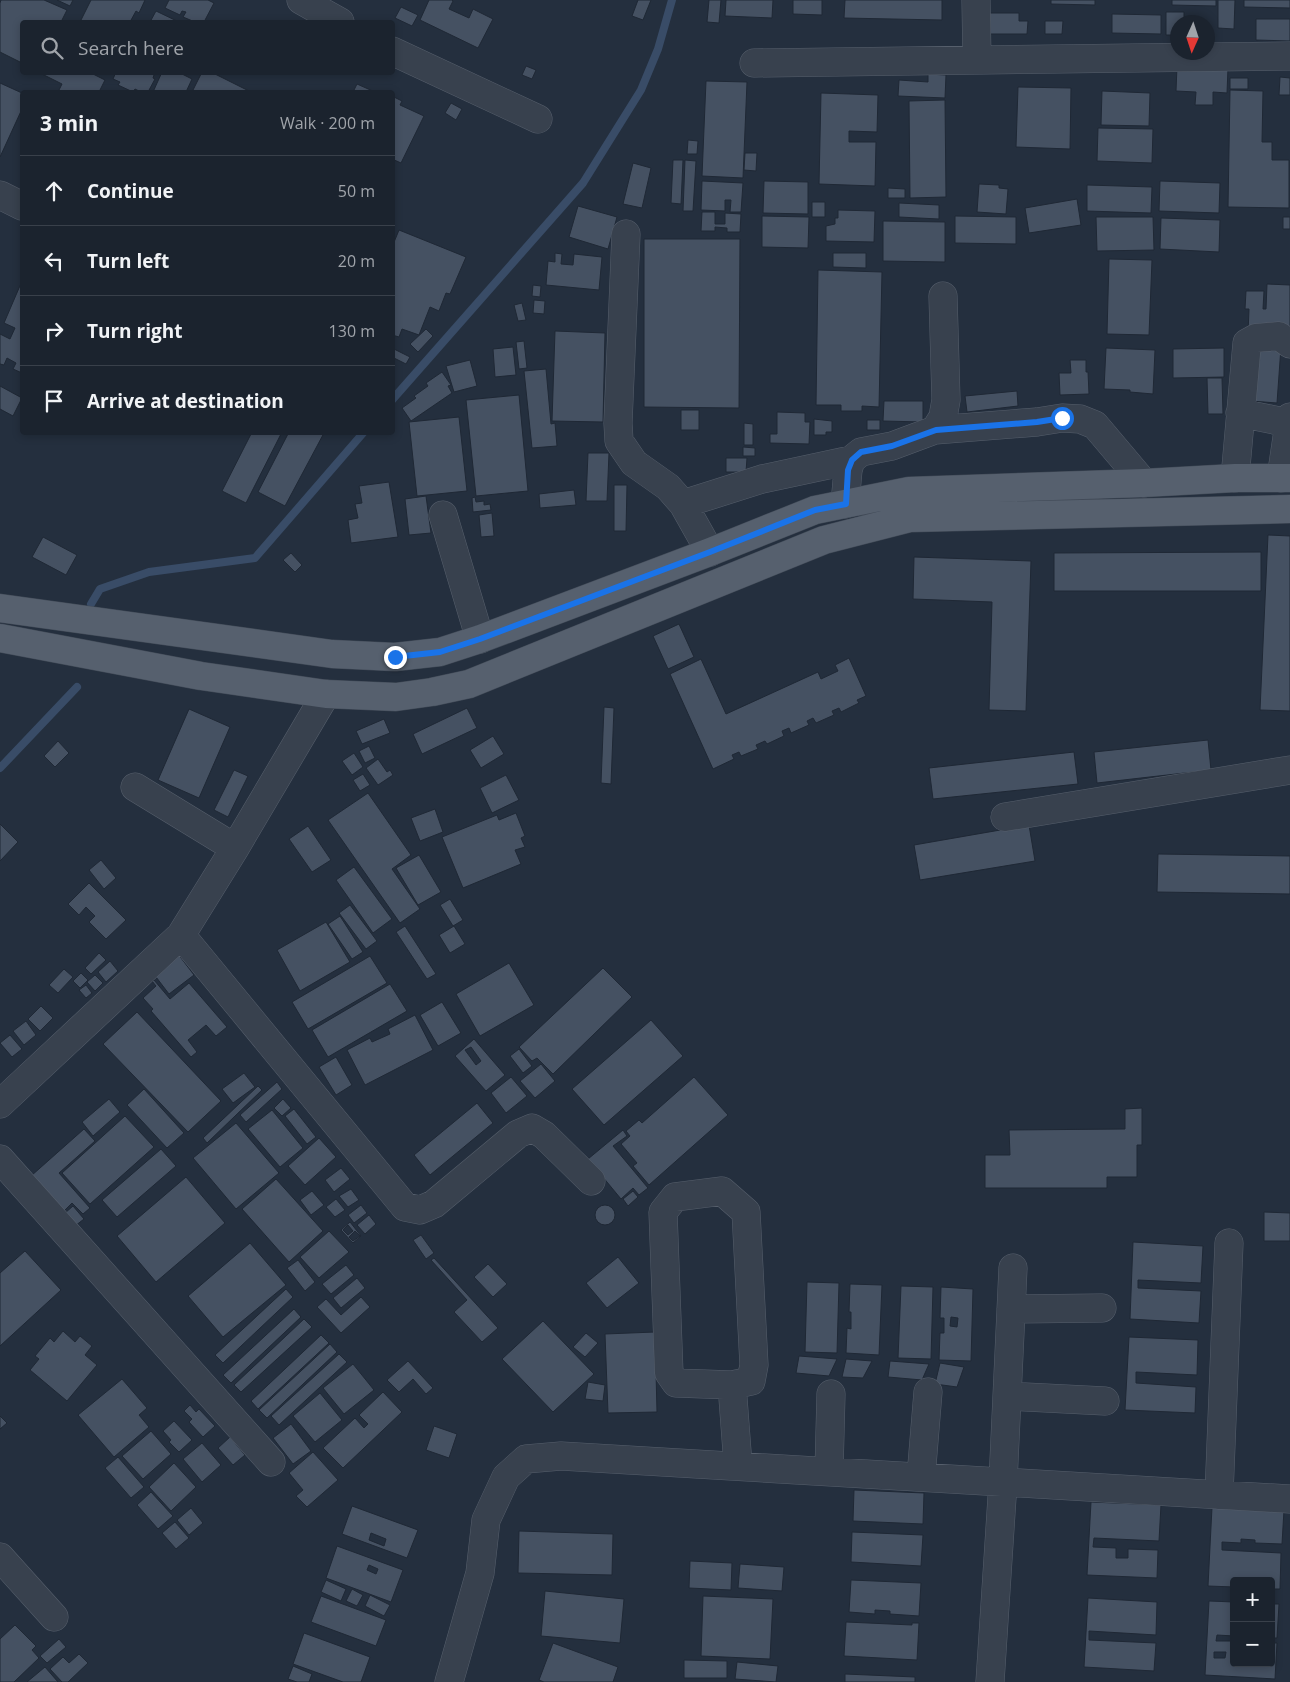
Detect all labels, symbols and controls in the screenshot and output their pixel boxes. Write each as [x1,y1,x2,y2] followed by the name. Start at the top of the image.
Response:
[1170,15,1215,60] north arrow
[20,20,395,75] search box
[38,34,66,62] icon: search
[78,35,184,61] text: Search here
[40,109,98,137] text: 3 min
[280,112,375,134] text: Walk · 200 m
[40,177,68,205] icon: ahead
[87,178,174,204] text: Continue
[338,180,375,202] text: 50 m
[40,247,68,275] icon: left
[87,248,169,274] text: Turn left
[338,250,375,272] text: 20 m
[40,317,68,345] icon: right
[87,318,182,344] text: Turn right
[329,320,375,342] text: 130 m
[40,387,68,415] icon: arrive
[87,388,284,414] text: Arrive at destination
[1051,407,1074,430] route start
[384,646,407,669] route end
[1230,1577,1275,1667] map controls
[1230,1577,1275,1622] button: +
[1230,1622,1275,1667] button: −

